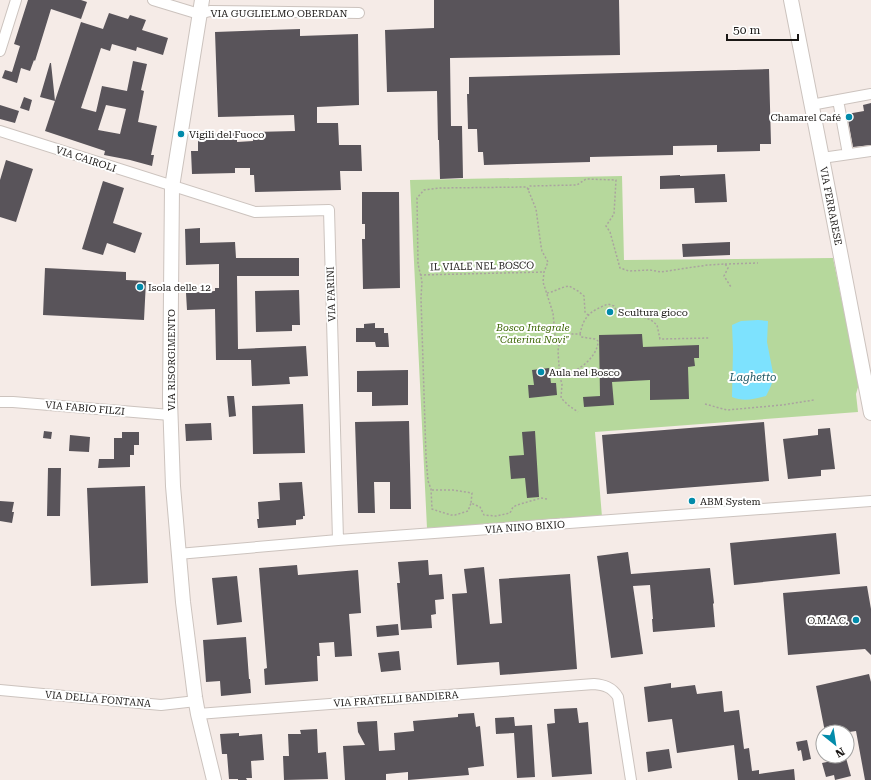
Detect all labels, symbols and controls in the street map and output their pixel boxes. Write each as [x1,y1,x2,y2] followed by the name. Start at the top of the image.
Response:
[211,8,347,19] street label: VIA GUGLIELMO OBERDAN
[727,16,798,42] scale bar
[733,23,760,37] text: 50 m
[770,112,841,123] place label: Chamarel Café
[844,112,854,122] marker: Chamarel Café
[176,129,186,139] marker: Vigili del Fuoco
[189,129,264,140] place label: Vigili del Fuoco
[54,144,118,174] street label: VIA CAIROLI
[818,166,844,246] street label: VIA FERRARESE
[430,260,534,272] street label: IL VIALE NEL BOSCO
[325,266,337,322] street label: VIA FARINI
[135,282,145,292] marker: Isola delle 12
[148,282,211,293] place label: Isola delle 12
[605,307,615,317] marker: Scultura gioco
[618,307,688,318] place label: Scultura gioco
[166,309,177,411] street label: VIA RISORGIMENTO
[495,322,570,345] park label: Bosco Integrale "Caterina Novi"
[536,367,546,377] marker: Aula nel Bosco
[549,367,620,378] place label: Aula nel Bosco
[729,371,776,384] water label: Laghetto
[45,399,125,417] street label: VIA FABIO FILZI
[687,496,697,506] marker: ABM System
[700,496,761,507] place label: ABM System
[485,519,565,535] street label: VIA NINO BIXIO
[807,615,848,626] place label: O.M.A.C.
[851,615,861,625] marker: O.M.A.C.
[44,689,152,709] street label: VIA DELLA FONTANA
[333,689,459,709] street label: VIA FRATELLI BANDIERA
[815,724,855,764] north arrow
[832,744,847,760] text: N

